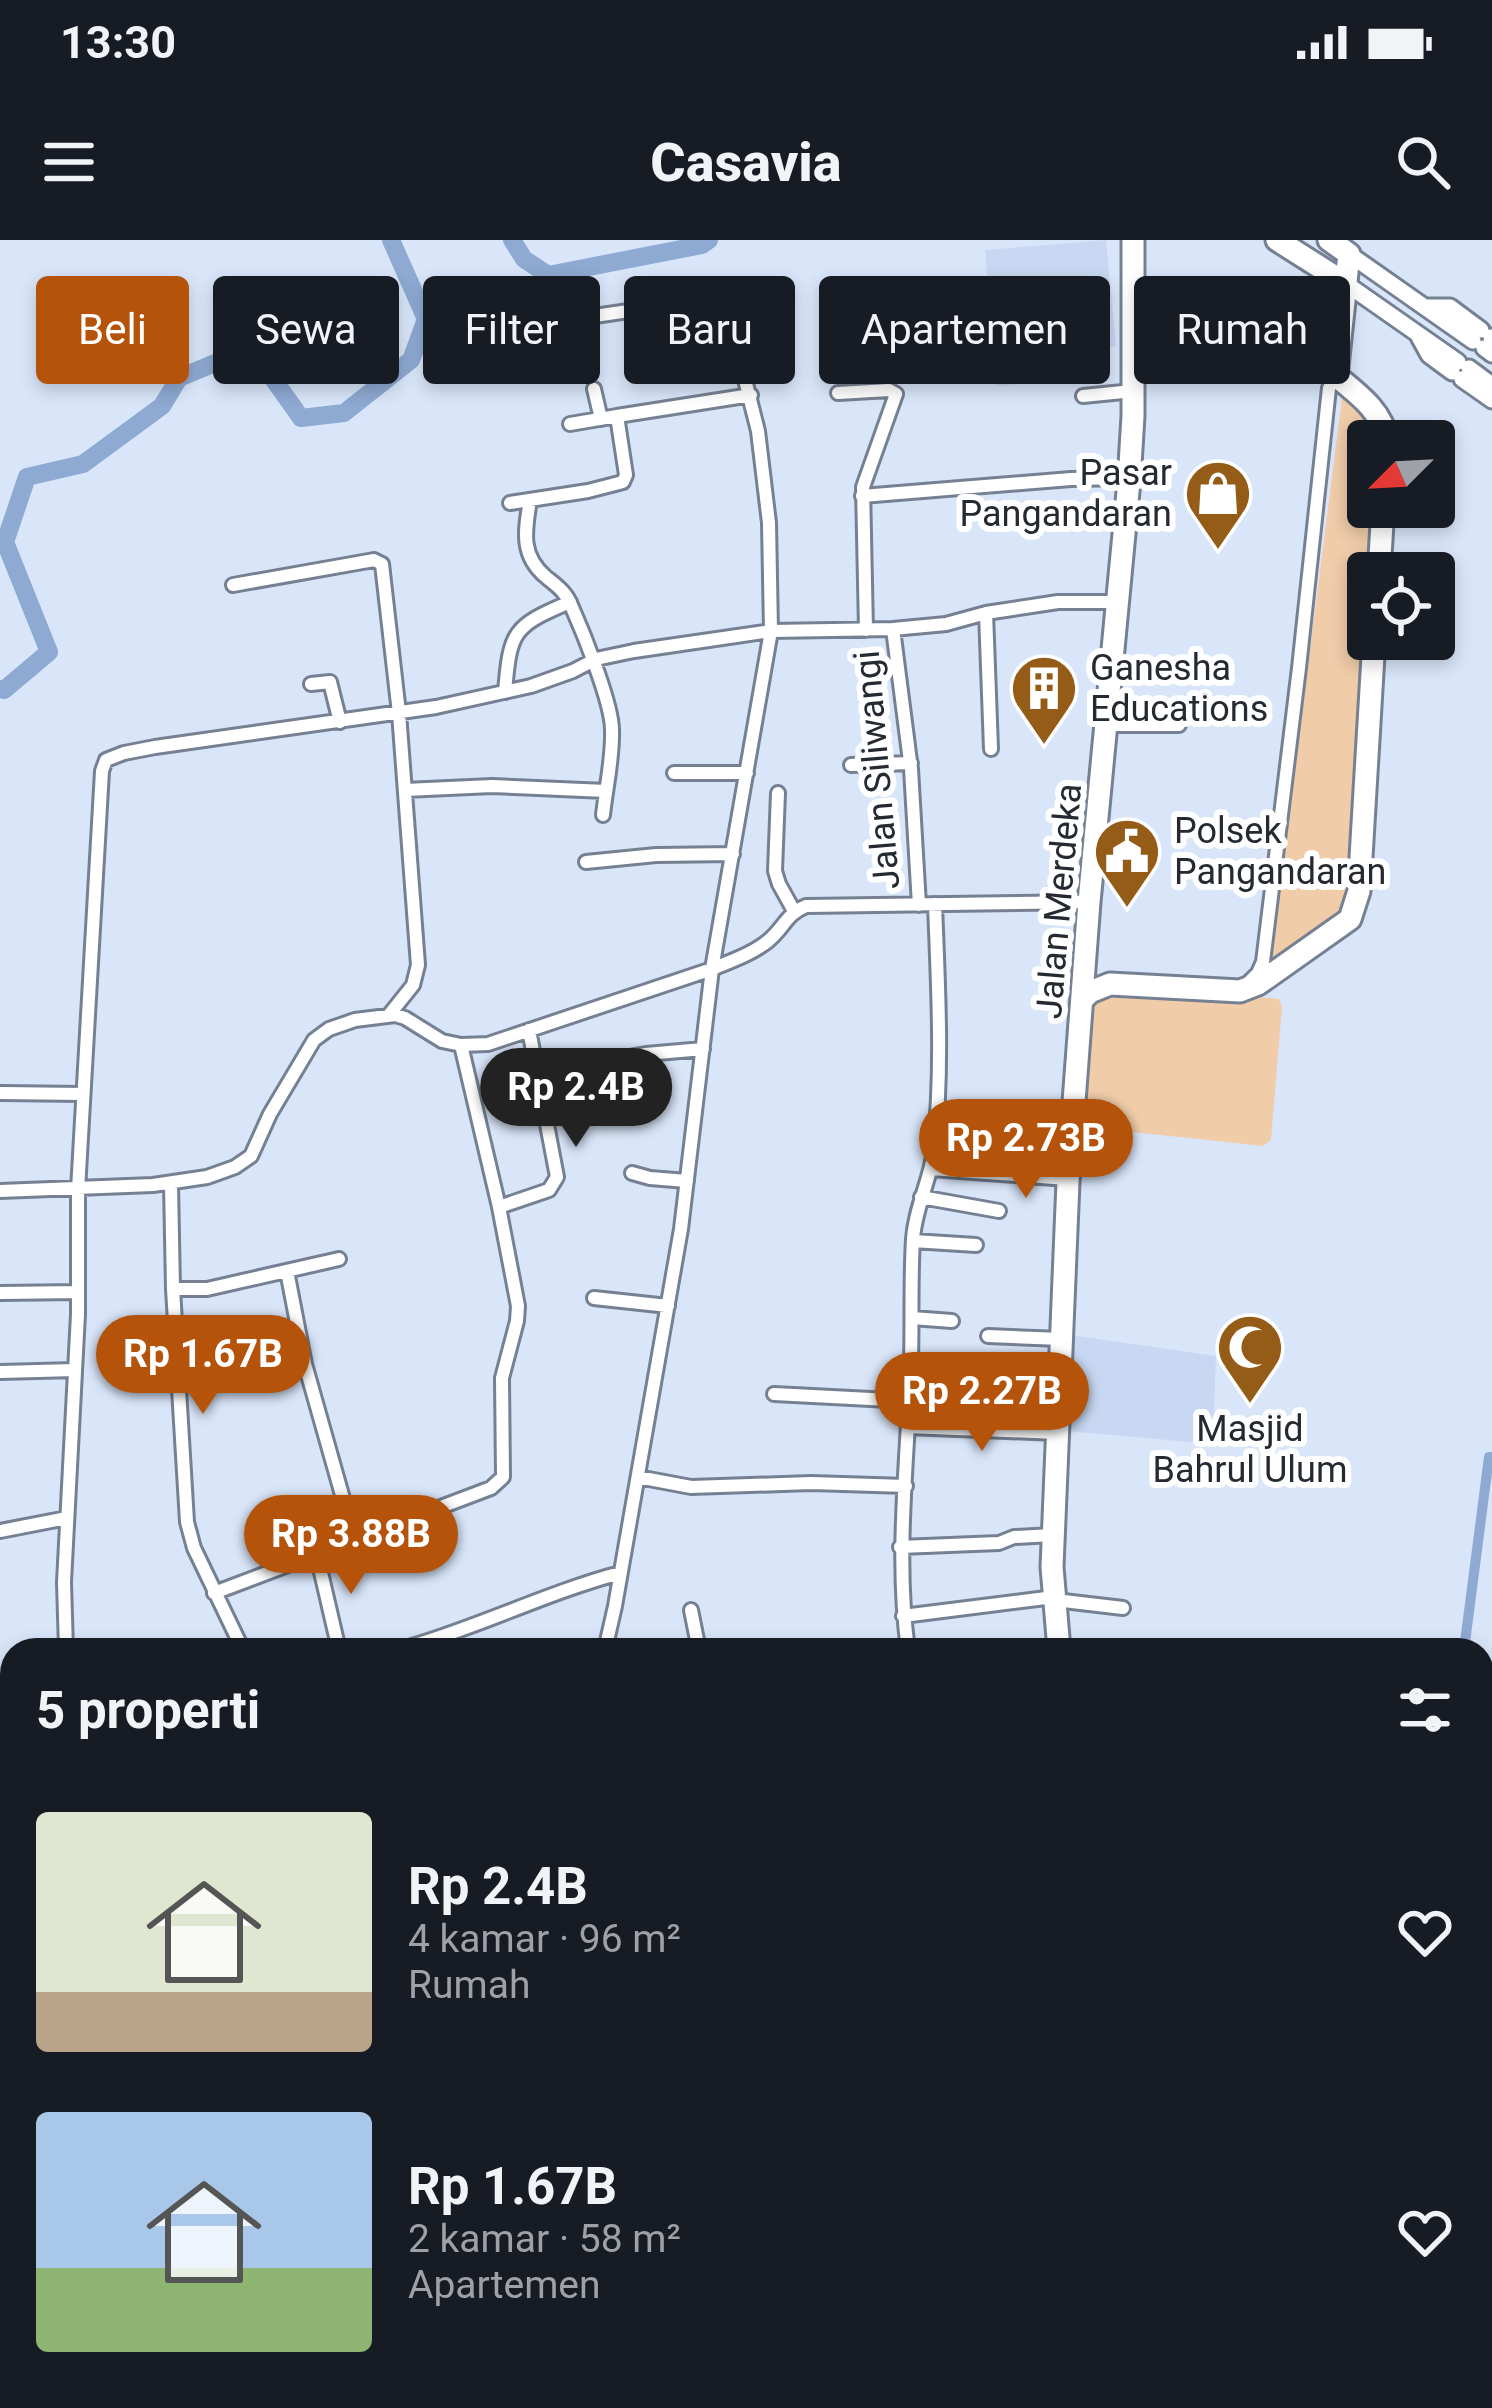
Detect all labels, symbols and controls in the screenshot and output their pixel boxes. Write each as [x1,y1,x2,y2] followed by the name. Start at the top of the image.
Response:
[60,16,176,69] text: 13:30
[36,129,102,195] icon: menu
[1390,129,1456,195] icon: search
[650,131,842,194] text: Casavia
[36,276,189,384] chip: Beli
[213,276,399,384] chip: Sewa
[423,276,600,384] chip: Filter
[624,276,795,384] chip: Baru
[819,276,1110,384] chip: Apartemen
[1134,276,1350,384] chip: Rumah
[1347,420,1455,528] north arrow
[1347,420,1455,660] map controls
[959,452,1172,535] place label: Pasar Pangandaran
[1183,458,1253,552] shop icon: Pasar Pangandaran
[1347,552,1455,660] button: locate
[1090,647,1268,730] place label: Ganesha Educations
[846,649,908,891] street label: Jalan Siliwangi
[1009,653,1079,747] building icon: Ganesha Educations
[1028,782,1090,1021] street label: Jalan Merdeka
[1174,810,1387,893] place label: Polsek Pangandaran
[1092,816,1162,910] public building icon: Polsek Pangandaran
[465,1048,687,1150] pin: Rp 2.4B
[507,1064,645,1110] text: Rp 2.4B
[902,1099,1150,1201] pin: Rp 2.73B
[946,1115,1106,1161] text: Rp 2.73B
[1215,1312,1285,1406] mosque icon: Masjid Bahrul Ulum
[79,1315,327,1417] pin: Rp 1.67B
[123,1331,283,1377] text: Rp 1.67B
[858,1352,1106,1454] pin: Rp 2.27B
[902,1368,1062,1414] text: Rp 2.27B
[1152,1408,1348,1491] place label: Masjid Bahrul Ulum
[227,1495,475,1597] pin: Rp 3.88B
[271,1511,431,1557] text: Rp 3.88B
[1392,1677,1458,1743] icon: filters
[36,1681,260,1740] text: 5 properti
[408,1857,588,1916] text: Rp 2.4B
[132,1860,276,2004] icon: home
[1392,1899,1458,1965] icon: heart
[408,1916,681,1962] text: 4 kamar · 96 m²
[408,1962,530,2008] text: Rumah
[408,2157,617,2216] text: Rp 1.67B
[132,2160,276,2304] icon: home
[1392,2199,1458,2265] icon: heart
[408,2216,681,2262] text: 2 kamar · 58 m²
[408,2262,601,2308] text: Apartemen

